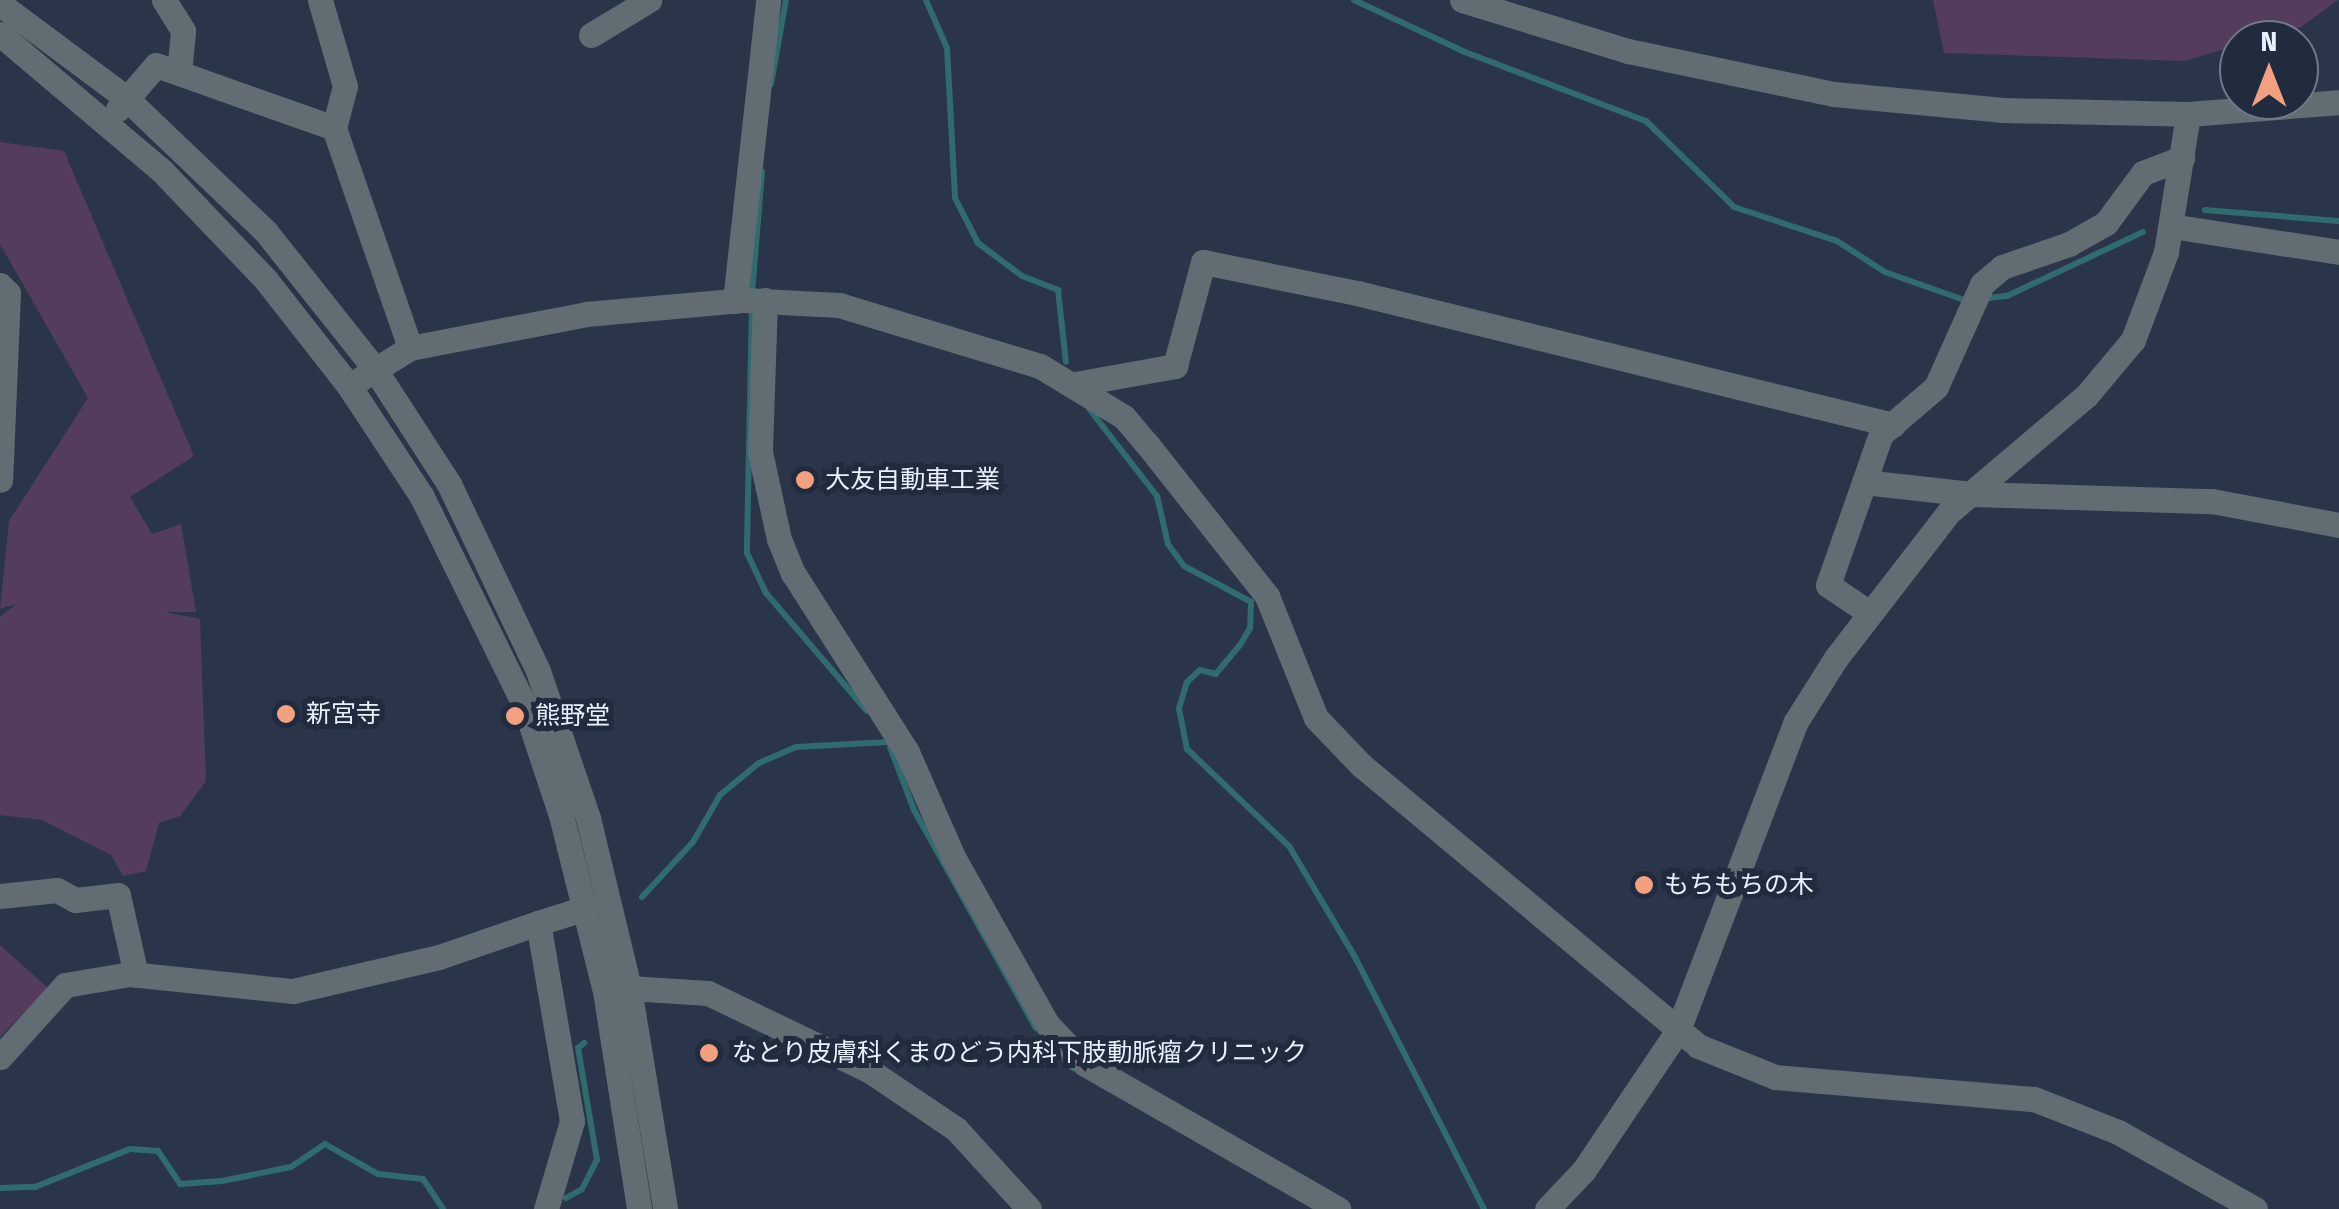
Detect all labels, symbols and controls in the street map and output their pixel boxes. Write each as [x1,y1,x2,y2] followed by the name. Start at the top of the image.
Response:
[2219,20,2319,120] north arrow
[2261,25,2277,58] text: N
[825,465,1000,495] place label: 大友自動車工業
[794,469,816,491] marker: 大友自動車工業
[306,699,381,729] place label: 新宮寺
[535,701,610,731] place label: 熊野堂
[275,703,297,725] marker: 新宮寺
[504,705,526,727] marker: 熊野堂
[1664,870,1814,900] place label: もちもちの木
[1633,874,1655,896] marker: もちもちの木
[732,1038,1307,1068] place label: なとり皮膚科くまのどう内科下肢動脈瘤クリニック
[696,1040,722,1066] marker: なとり皮膚科くまのどう内科下肢動脈瘤クリニック

